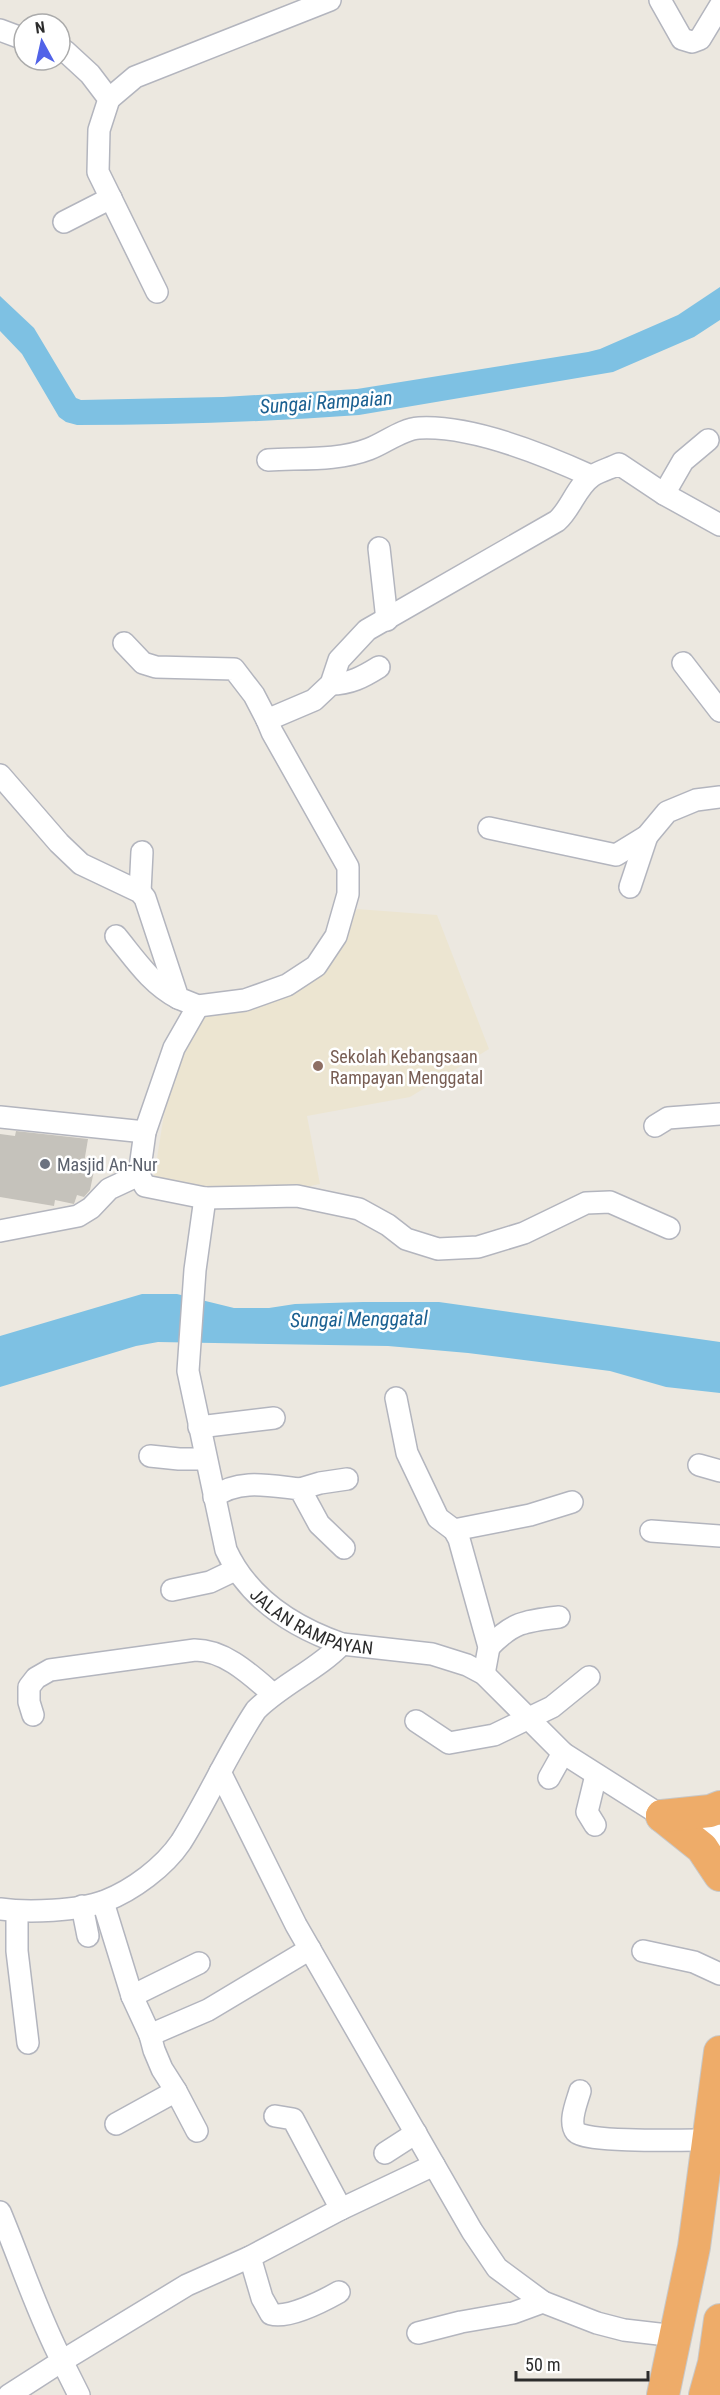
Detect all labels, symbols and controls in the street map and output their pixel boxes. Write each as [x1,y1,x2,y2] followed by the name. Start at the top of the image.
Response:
[12,12,72,72] north arrow
[34,18,46,38] text: N
[259,385,393,419] water label: Sungai Rampaian
[330,1046,483,1088] place label: Sekolah Kebangsaan Rampayan Menggatal
[311,1059,325,1073] marker: Sekolah Kebangsaan Rampayan Menggatal
[57,1154,158,1175] place label: Masjid An-Nur
[38,1157,52,1171] marker: Masjid An-Nur
[290,1306,429,1332] water label: Sungai Menggatal
[246,1583,374,1658] street label: JALAN RAMPAYAN
[516,2344,648,2382] scale bar
[525,2354,560,2375] text: 50 m

